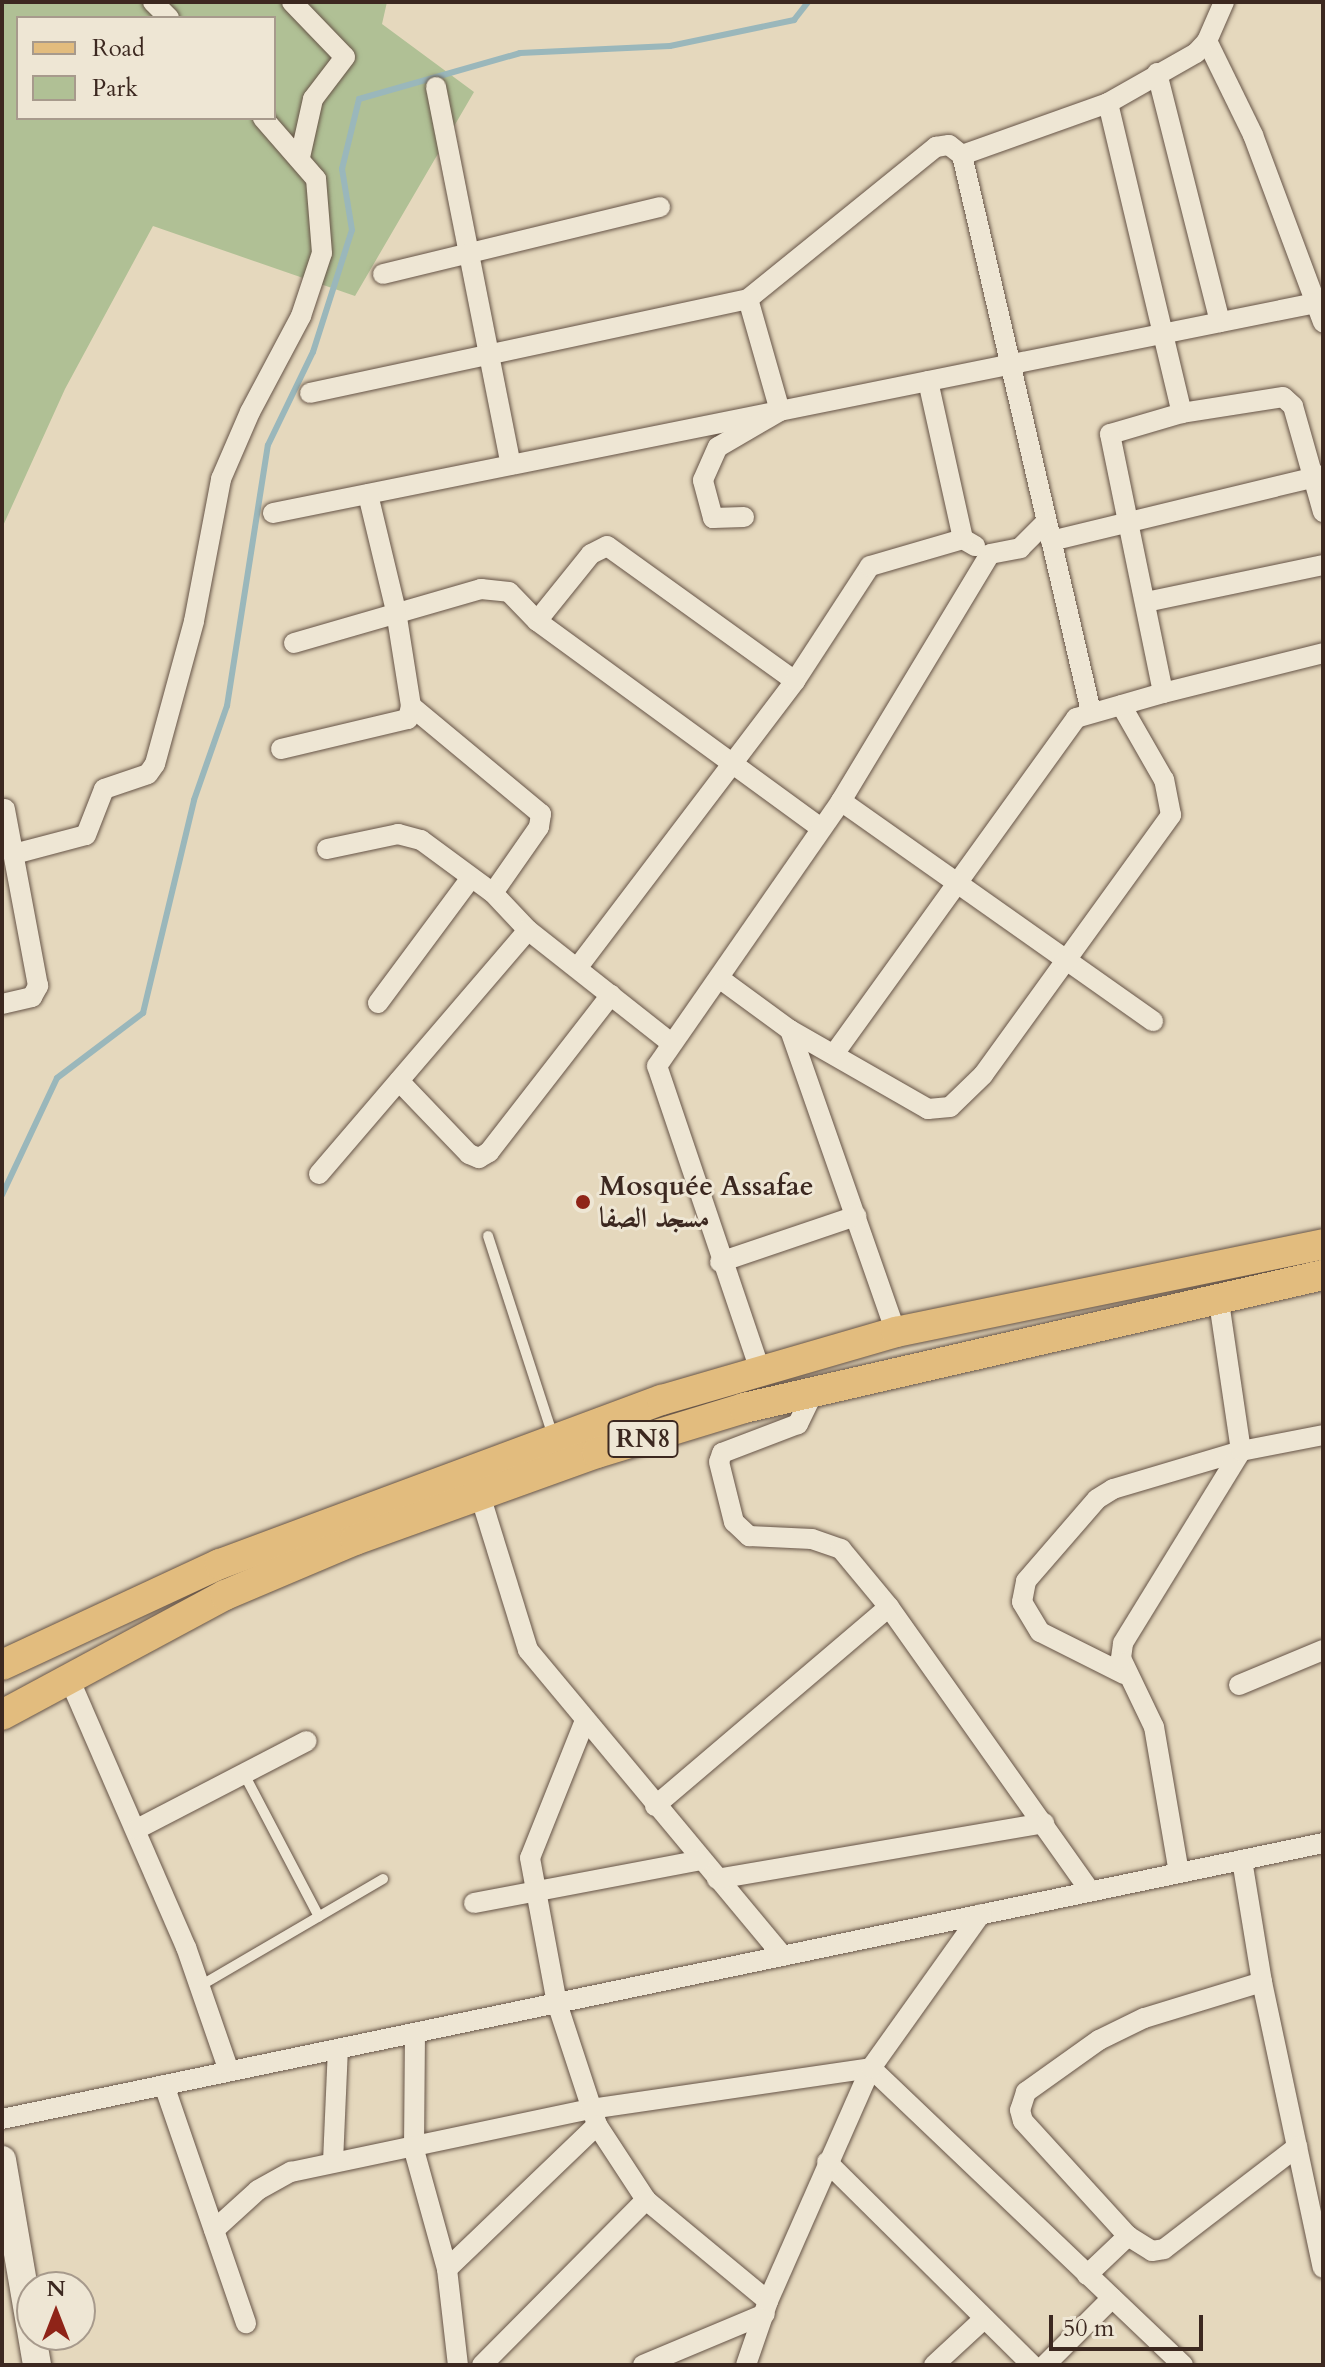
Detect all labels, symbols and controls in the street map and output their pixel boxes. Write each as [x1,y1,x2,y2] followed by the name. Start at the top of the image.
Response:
[16,16,276,120] legend
[92,32,145,65] text: Road
[92,72,138,105] text: Park
[599,1169,814,1235] place label: Mosquée Assafae مسجد الصفا
[574,1193,592,1211] marker: Mosquée Assafae مسجد الصفا
[607,1417,679,1461] road number: RN8
[16,2271,96,2351] north arrow
[46,2274,66,2304] text: N
[1053,2299,1207,2349] scale bar
[1063,2312,1114,2345] text: 50 m

